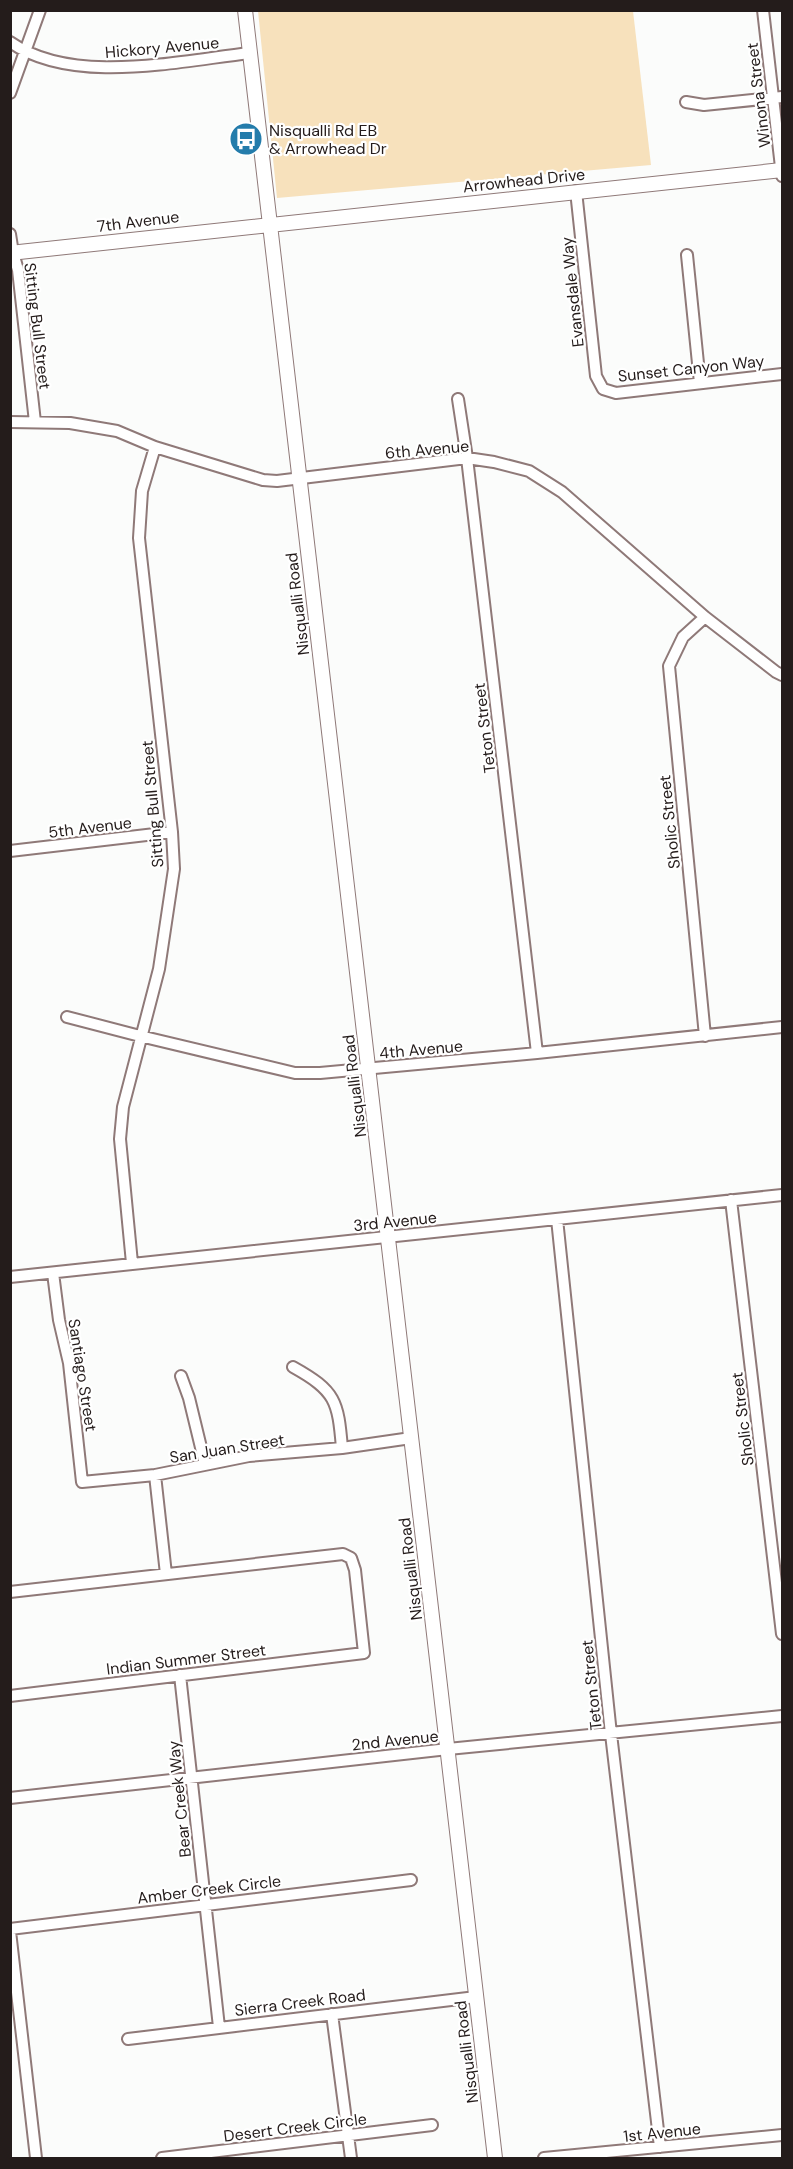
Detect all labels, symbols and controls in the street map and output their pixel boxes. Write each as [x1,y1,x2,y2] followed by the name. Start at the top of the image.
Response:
[104,32,220,63] street label: Hickory Avenue
[742,41,775,149] street label: Winona Street
[269,120,387,159] place label: Nisqualli Rd EB & Arrowhead Dr
[228,121,264,157] bus stop icon: Nisqualli Rd EB & Arrowhead Dr
[462,164,586,197] street label: Arrowhead Drive
[96,206,180,237] street label: 7th Avenue
[556,236,589,348] street label: Evansdale Way
[19,262,56,391] street label: Sitting Bull Street
[617,350,765,387] street label: Sunset Canyon Way
[384,435,470,464] street label: 6th Avenue
[281,551,314,656] street label: Nisqualli Road
[469,682,500,774] street label: Teton Street
[136,740,169,868] street label: Sitting Bull Street
[654,774,685,870] street label: Sholic Street
[47,812,133,843] street label: 5th Avenue
[338,1033,371,1138] street label: Nisqualli Road
[378,1035,464,1064] street label: 4th Avenue
[352,1207,438,1236] street label: 3rd Avenue
[63,1317,102,1433] street label: Santiago Street
[726,1371,759,1467] street label: Sholic Street
[168,1429,286,1468] street label: San Juan Street
[394,1516,427,1621] street label: Nisqualli Road
[105,1639,267,1680] street label: Indian Summer Street
[576,1639,607,1731] street label: Teton Street
[351,1726,439,1755] street label: 2nd Avenue
[163,1739,196,1858] street label: Bear Creek Way
[136,1870,282,1909] street label: Amber Creek Circle
[233,1984,367,2021] street label: Sierra Creek Road
[450,1999,483,2104] street label: Nisqualli Road
[222,2108,368,2147] street label: Desert Creek Circle
[622,2118,702,2147] street label: 1st Avenue

